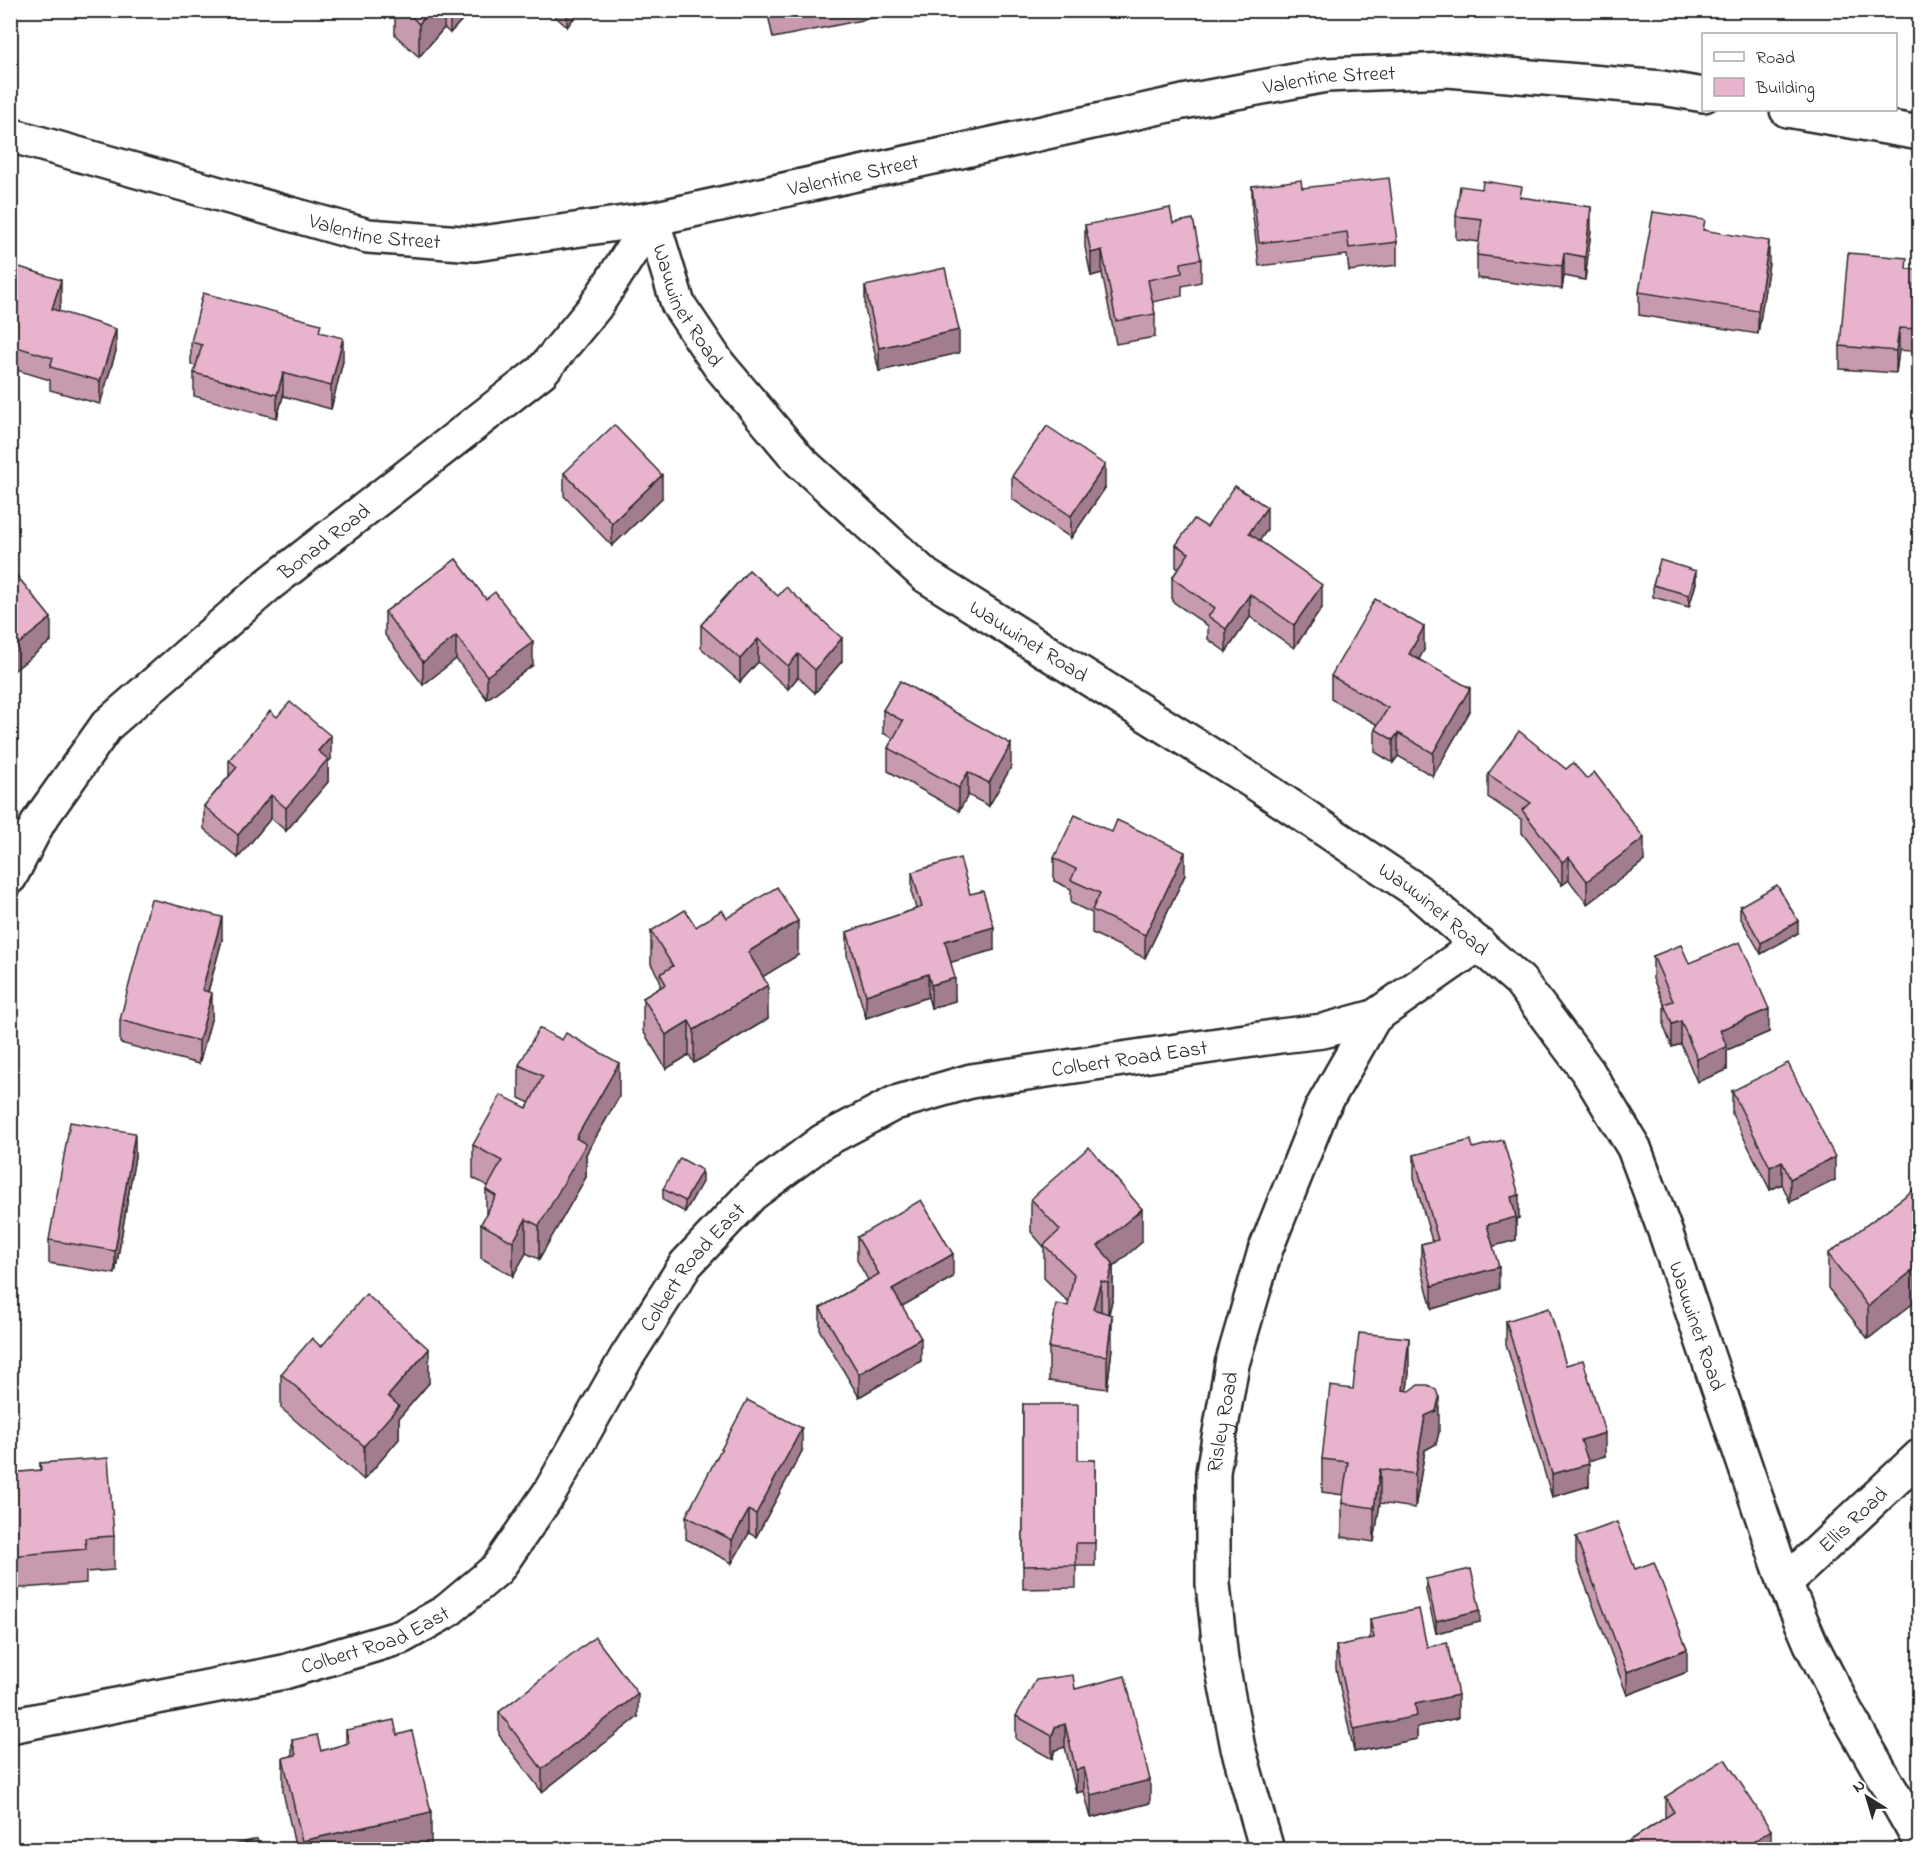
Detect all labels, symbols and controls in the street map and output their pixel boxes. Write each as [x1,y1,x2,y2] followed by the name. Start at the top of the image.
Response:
[1702,33,1897,111] legend
[1756,46,1795,72] text: Road
[1260,59,1396,104] street label: Valentine Street
[1755,76,1815,103] text: Building
[784,148,922,206] street label: Valentine Street
[304,207,441,258] street label: Valentine Street
[644,241,729,374] street label: Wauwinet Road
[272,497,378,589] street label: Bonad Road
[963,594,1093,691] street label: Wauwinet Road
[1371,856,1495,964] street label: Wauwinet Road
[1050,1034,1210,1086] street label: Colbert Road East
[633,1197,753,1338] street label: Colbert Road East
[1659,1258,1731,1395] street label: Wauwinet Road
[1200,1369,1247,1475] street label: Risley Road
[1813,1480,1896,1561] street label: Ellis Road
[297,1599,456,1683] street label: Colbert Road East
[1837,1767,1897,1827] north arrow
[1848,1774,1871,1799] text: N

